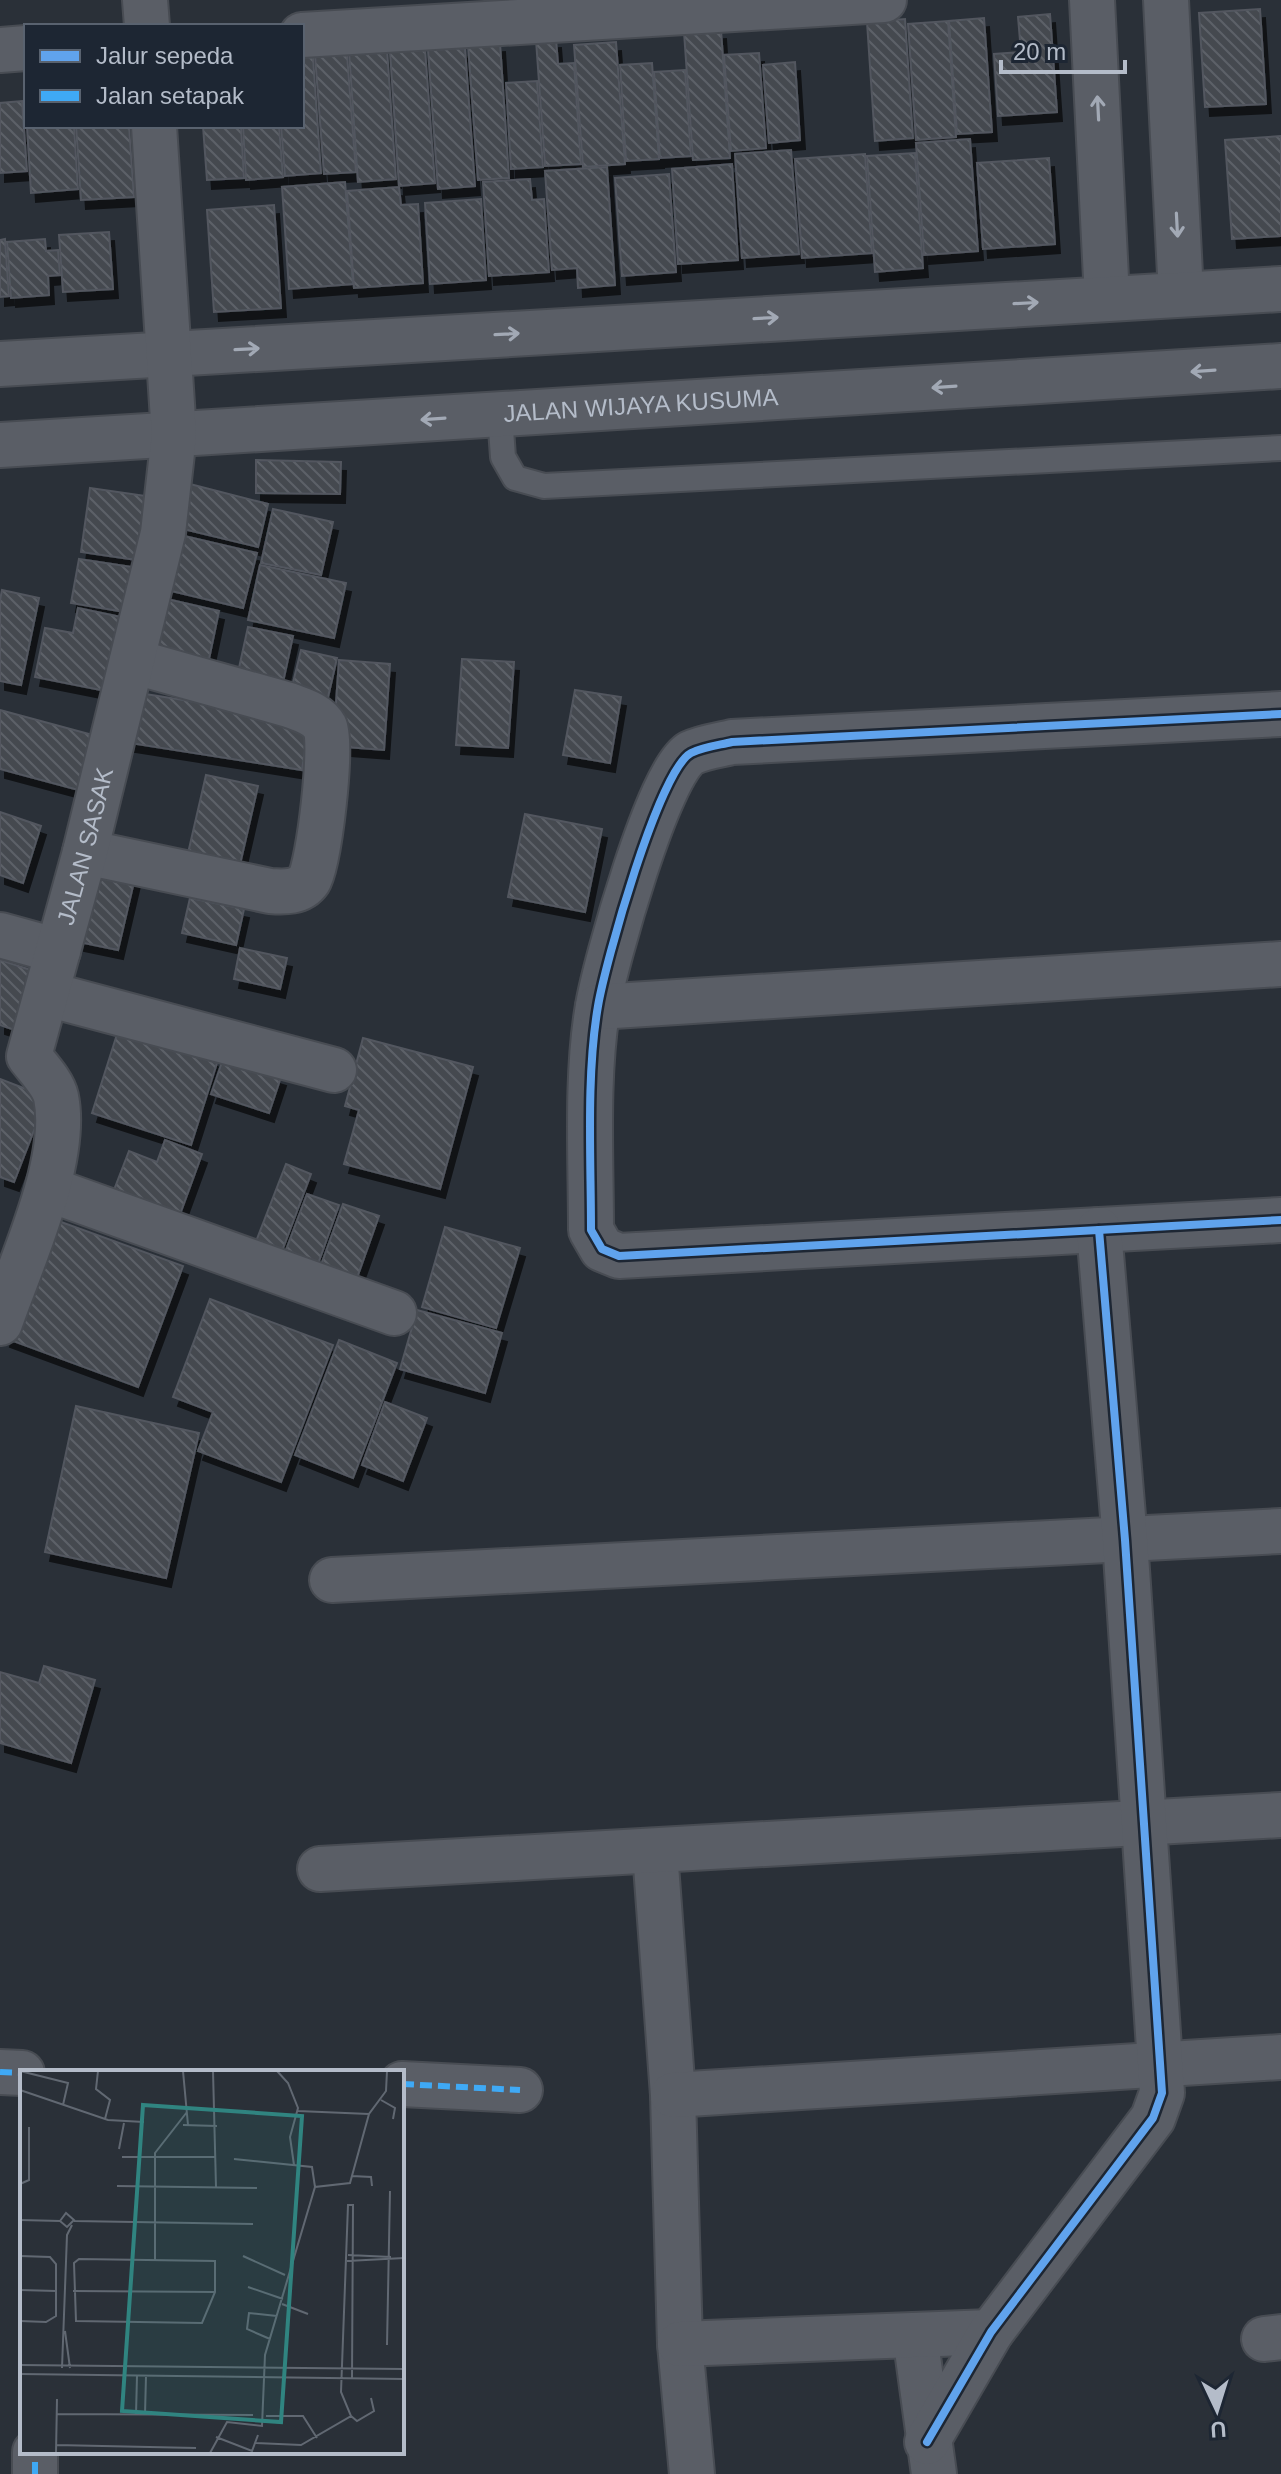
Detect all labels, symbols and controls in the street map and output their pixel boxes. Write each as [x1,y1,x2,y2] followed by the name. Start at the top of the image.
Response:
[24,24,304,128] legend
[1001,24,1125,74] scale bar
[1013,38,1066,65] text: 20 m
[96,42,234,69] text: Jalur sepeda
[96,82,245,109] text: Jalan setapak
[1090,95,1105,122] one-way arrow
[1170,211,1185,238] one-way arrow
[1012,295,1039,310] one-way arrow
[752,311,779,326] one-way arrow
[493,326,520,341] one-way arrow
[233,342,260,357] one-way arrow
[1190,364,1217,379] one-way arrow
[931,380,958,395] one-way arrow
[503,383,779,427] street label: JALAN WIJAYA KUSUMA
[420,412,447,427] one-way arrow
[52,765,118,928] street label: JALAN SASAK
[20,2070,404,2454] inset map
[1177,2370,1257,2450] north arrow
[1210,2416,1227,2442] text: U

